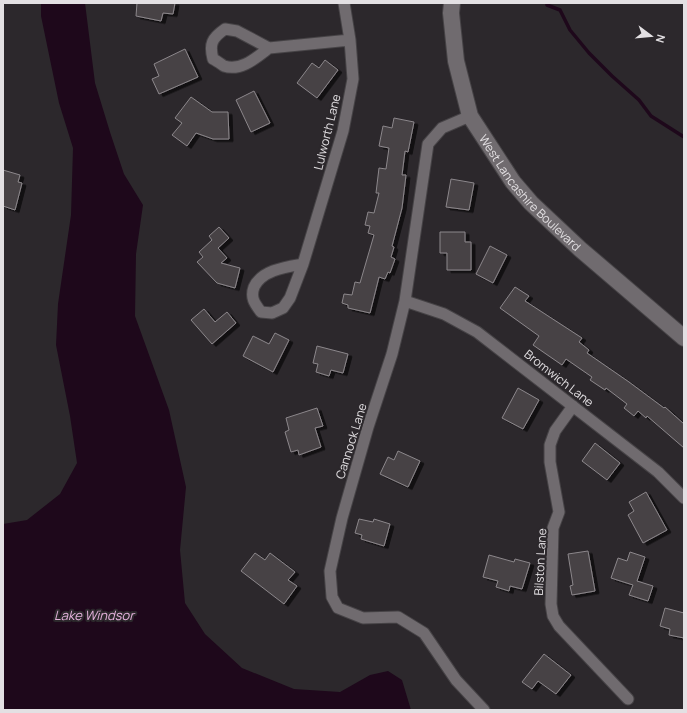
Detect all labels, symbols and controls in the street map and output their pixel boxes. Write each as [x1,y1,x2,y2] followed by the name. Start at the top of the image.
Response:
[631,16,671,56] north arrow
[653,33,669,45] text: N
[309,92,345,172] street label: Lulworth Lane
[476,131,585,254] street label: West Lancashire Boulevard
[521,345,597,411] street label: Bromwich Lane
[331,401,371,481] street label: Cannock Lane
[530,528,550,596] street label: Bilston Lane
[54,606,136,624] water label: Lake Windsor

